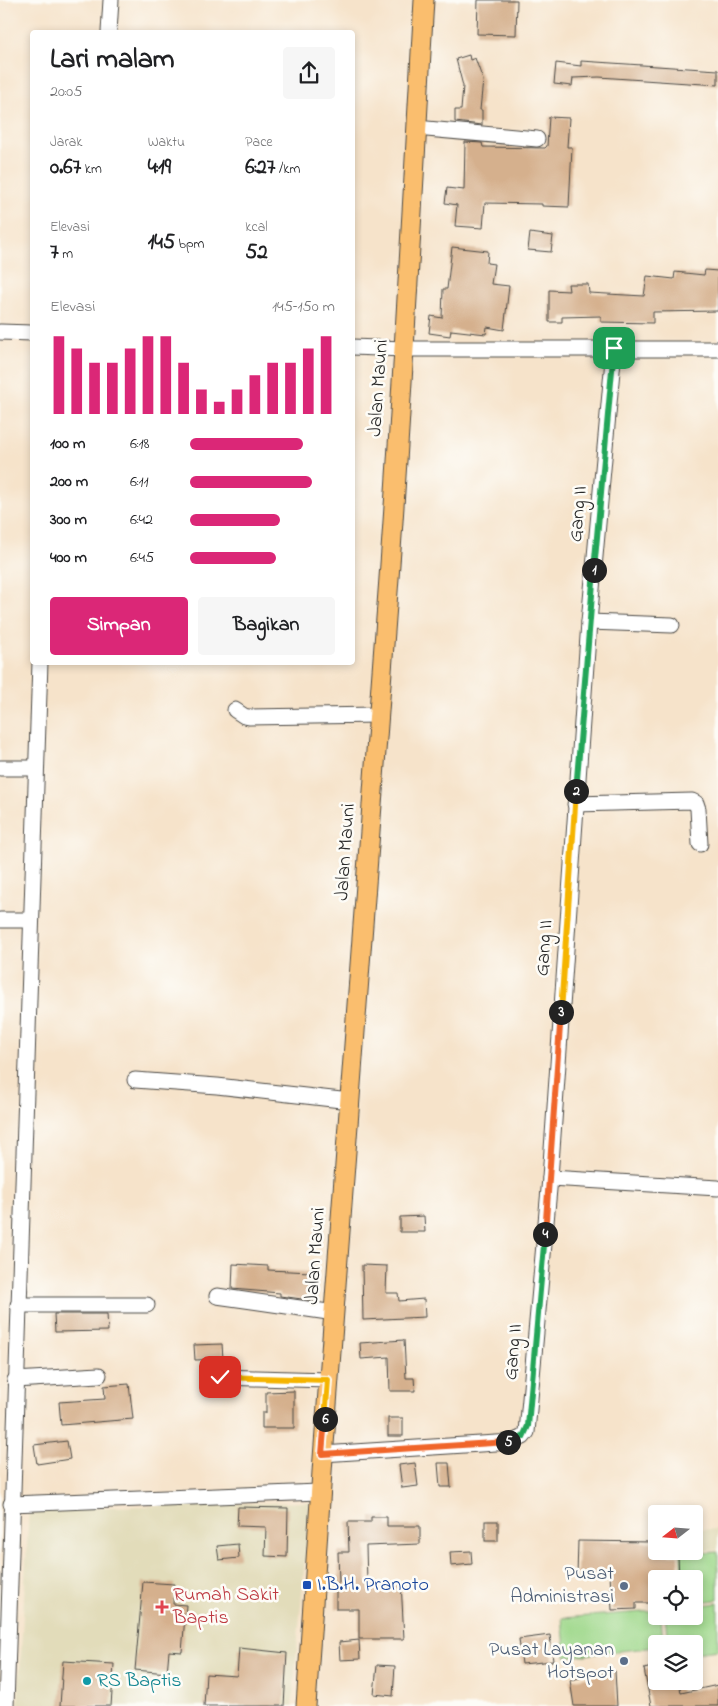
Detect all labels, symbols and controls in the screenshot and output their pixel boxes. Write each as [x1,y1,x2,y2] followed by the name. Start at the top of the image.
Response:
[50,40,175,81] text: Lari malam
[283,47,335,99] button: share
[50,80,82,104] text: 20:05
[50,132,82,153] text: Jarak
[148,132,185,153] text: Waktu
[245,132,273,153] text: Pace
[50,153,81,183] text: 0.67
[148,153,171,183] text: 4:19
[245,153,275,183] text: 6:27
[81,159,102,180] text: km
[275,159,300,180] text: /km
[50,217,90,238] text: Elevasi
[245,217,268,238] text: kcal
[148,228,175,258] text: 145
[175,234,204,255] text: bpm
[50,238,59,268] text: 7
[245,238,268,268] text: 52
[59,244,73,265] text: m
[50,295,95,319] text: Elevasi
[272,295,335,319] text: 145–150 m
[593,327,635,369] pin
[600,334,628,362] icon: arrive
[361,338,397,438] street label: Jalan Mauni
[50,432,85,456] text: 100 m
[130,432,150,456] text: 6:18
[50,470,88,494] text: 200 m
[130,470,149,494] text: 6:11
[562,485,597,544] street label: Gang II
[50,508,87,532] text: 300 m
[130,508,153,532] text: 6:42
[50,546,87,570] text: 400 m
[130,546,154,570] text: 6:45
[582,558,606,582] pin: 1
[592,560,597,581] text: 1
[50,597,188,655] button: Simpan
[198,597,335,655] button: Bagikan
[564,778,588,804] pin: 2
[573,781,580,802] text: 2
[328,802,364,902] street label: Jalan Mauni
[529,919,562,977] street label: Gang II
[548,1000,574,1024] pin: 3
[559,1002,564,1023] text: 3
[298,1206,334,1306] street label: Jalan Mauni
[532,1222,558,1246] pin: 4
[543,1224,548,1245] text: 4
[497,1323,532,1382] street label: Gang II
[199,1356,241,1398] pin
[206,1363,234,1391] icon: check
[312,1406,338,1432] pin: 6
[322,1409,329,1430] text: 6
[496,1430,520,1454] pin: 5
[504,1432,513,1453] text: 5
[648,1505,702,1560] north arrow
[648,1505,703,1690] map controls
[510,1560,614,1612] place label: Pusat Administrasi
[648,1570,703,1625] button: locate
[317,1571,429,1600] place label: I.B.H. Pranoto
[301,1579,313,1591] marker: I.B.H. Pranoto
[618,1580,630,1592] marker: Pusat Administrasi
[172,1581,279,1633] place label: Rumah Sakit Baptis
[155,1600,169,1614] marker: Rumah Sakit Baptis
[648,1635,703,1690] button: layers
[489,1636,614,1688] place label: Pusat Layanan Hotspot
[618,1655,630,1667] marker: Pusat Layanan Hotspot
[97,1667,182,1696] place label: RS Baptis
[81,1675,93,1687] marker: RS Baptis

